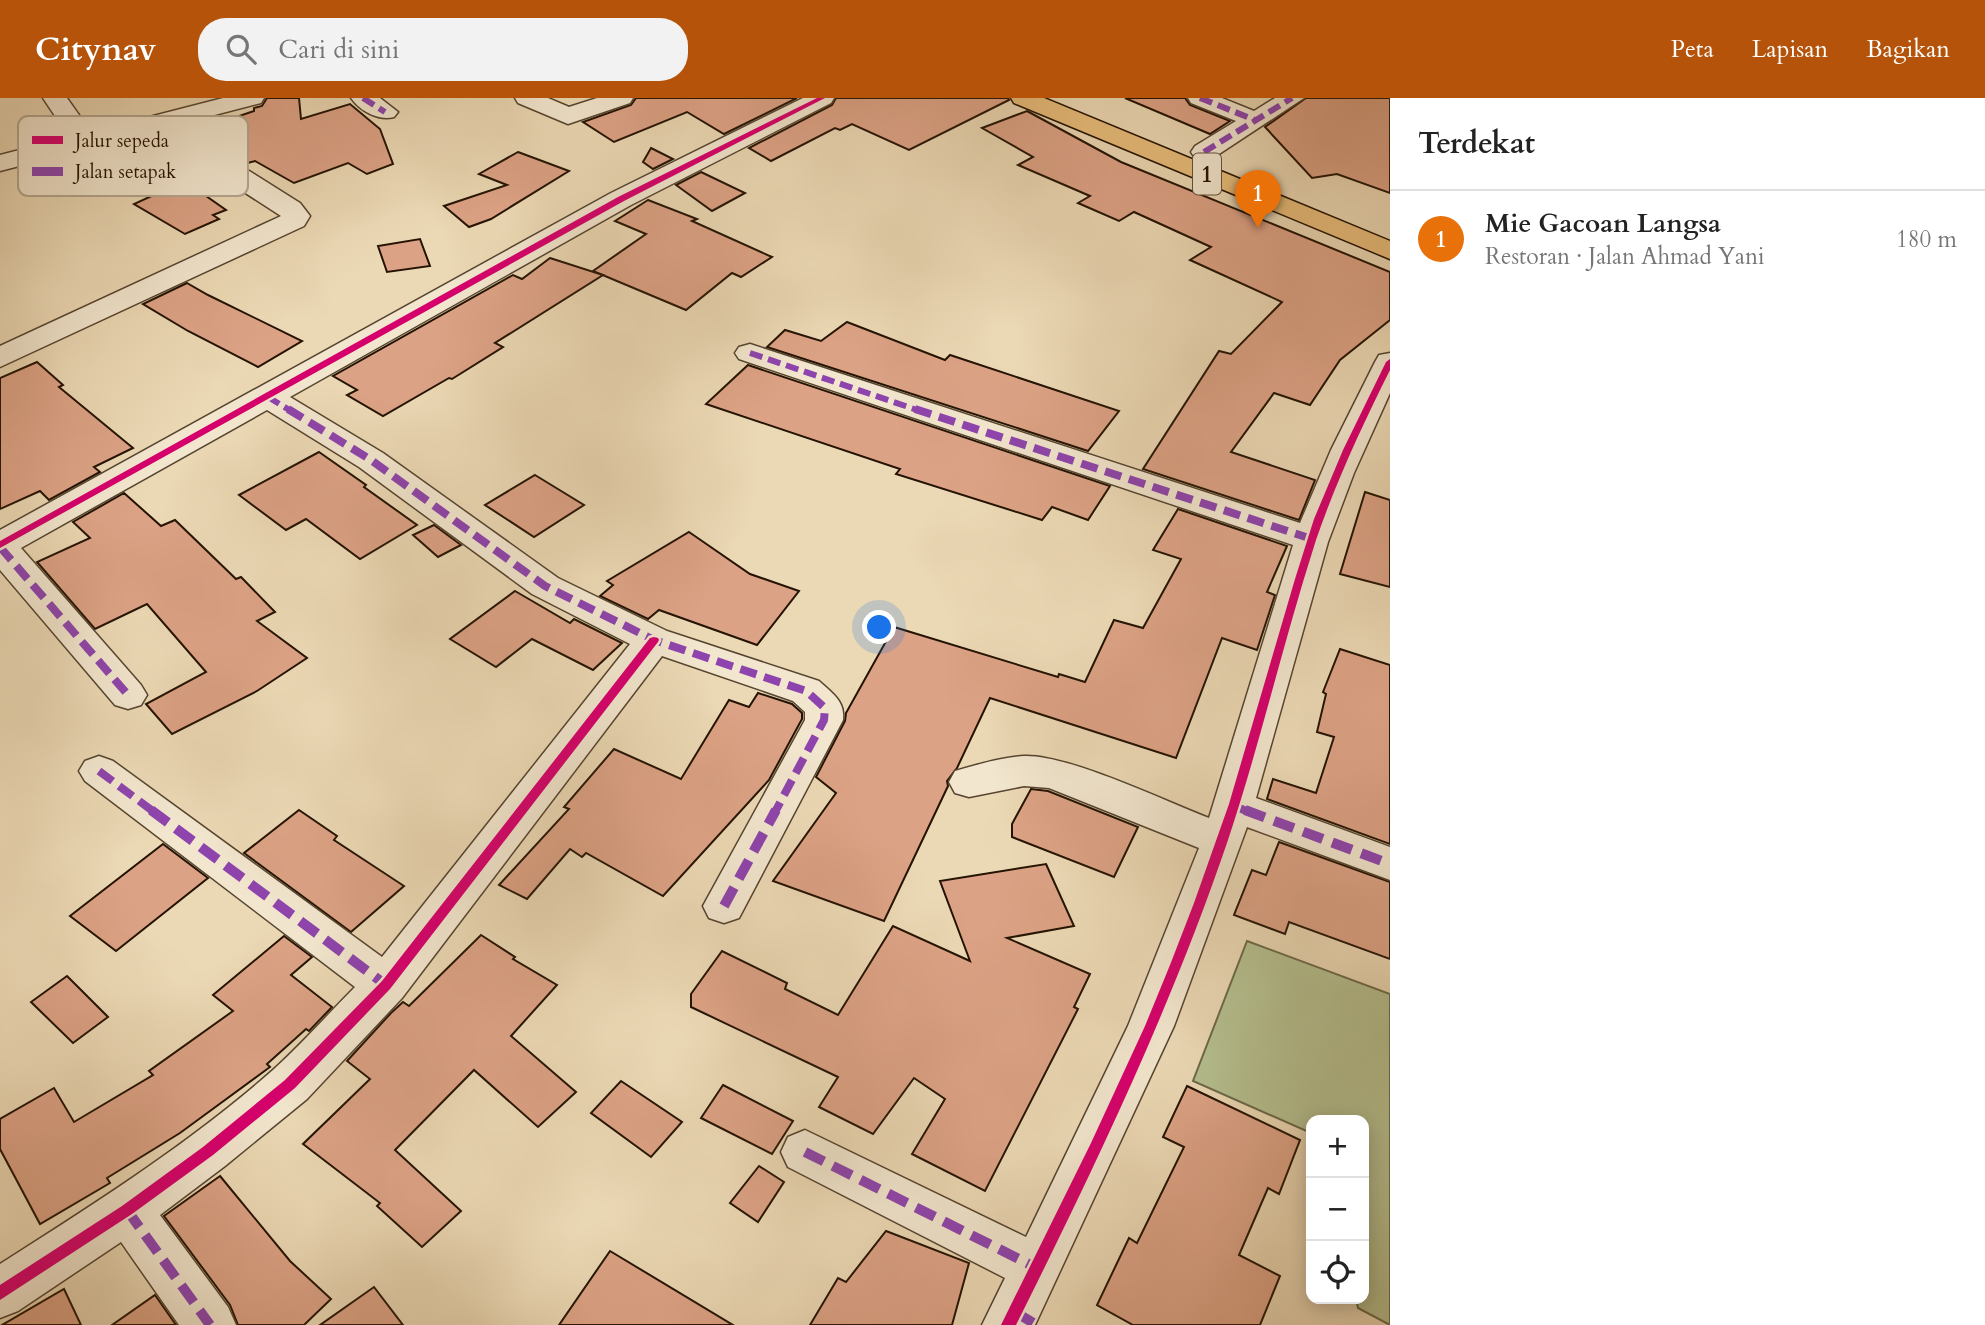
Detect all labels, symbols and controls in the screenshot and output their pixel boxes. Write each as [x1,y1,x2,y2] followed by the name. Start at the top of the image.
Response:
[198,18,688,81] search box
[35,27,156,72] text: Citynav
[222,30,260,68] icon: search
[278,32,399,67] text: Cari di sini
[1671,33,1714,66] text: Peta
[1752,33,1828,66] text: Lapisan
[1866,33,1950,66] text: Bagikan
[18,116,248,196] legend
[1418,123,1535,164] text: Terdekat
[72,128,169,154] text: Jalur sepeda
[1193,154,1221,194] road number: 1
[72,159,177,185] text: Jalan setapak
[1235,170,1281,228] pin: 1
[1485,206,1721,241] text: Mie Gacoan Langsa
[1435,224,1447,255] text: 1
[1896,224,1957,255] text: 180 m
[1485,241,1765,272] text: Restoran · Jalan Ahmad Yani
[862,610,896,644] your location
[1306,1115,1369,1304] map controls
[1306,1115,1369,1178] button: +
[1306,1178,1369,1241] button: −
[1306,1241,1369,1304] button: locate

